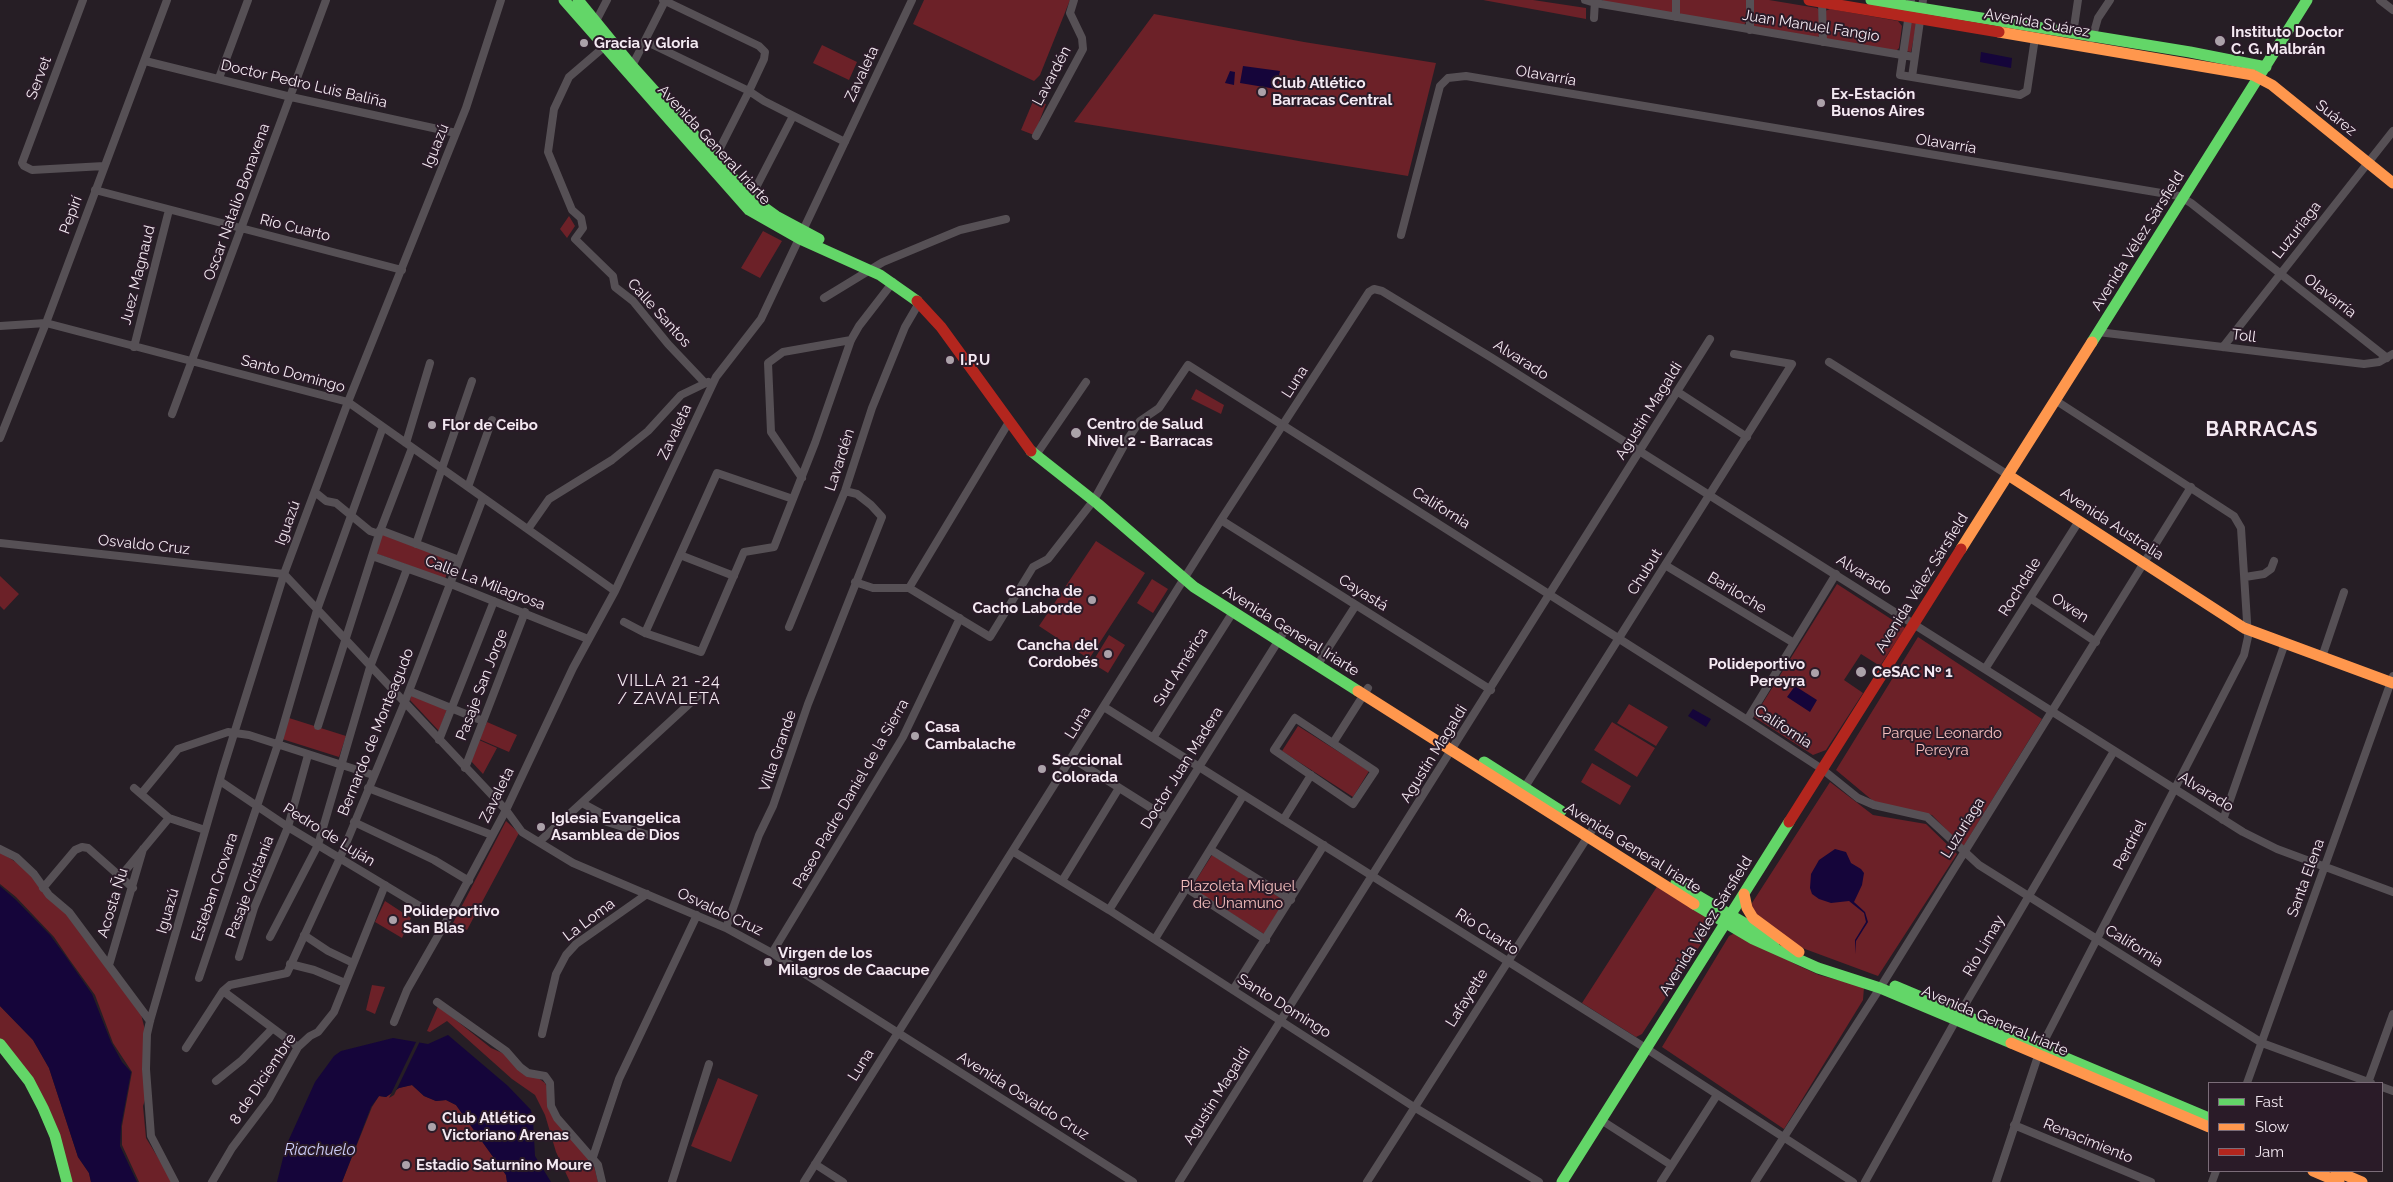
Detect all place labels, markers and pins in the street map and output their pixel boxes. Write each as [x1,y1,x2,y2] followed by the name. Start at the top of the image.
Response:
[2231,23,2344,58] place label: Instituto Doctor C. G. Malbrán
[594,34,699,52] place label: Gracia y Gloria
[2213,34,2227,48] marker: Instituto Doctor C. G. Malbrán
[578,37,590,49] marker: Gracia y Gloria
[1272,74,1392,109] place label: Club Atlético Barracas Central
[1831,85,1925,120] place label: Ex-Estación Buenos Aires
[1256,86,1268,98] marker: Club Atlético Barracas Central
[1815,97,1827,109] marker: Ex-Estación Buenos Aires
[960,351,990,369] place label: I.P.U
[944,354,956,366] marker: I.P.U
[1087,415,1213,450] place label: Centro de Salud Nivel 2 - Barracas
[442,416,538,434] place label: Flor de Ceibo
[426,419,438,431] marker: Flor de Ceibo
[1069,426,1083,440] marker: Centro de Salud Nivel 2 - Barracas
[973,582,1082,617] place label: Cancha de Cacho Laborde
[1086,594,1098,606] marker: Cancha de Cacho Laborde
[1017,636,1098,671] place label: Cancha del Cordobés
[1102,648,1114,660] marker: Cancha del Cordobés
[1708,655,1805,690] place label: Polideportivo Pereyra
[1872,663,1953,681] place label: CeSAC Nº 1
[1854,665,1868,679] marker: CeSAC Nº 1
[1809,667,1821,679] marker: Polideportivo Pereyra
[925,718,1016,753] place label: Casa Cambalache
[909,730,921,742] marker: Casa Cambalache
[1052,751,1122,786] place label: Seccional Colorada
[1036,763,1048,775] marker: Seccional Colorada
[551,809,681,844] place label: Iglesia Evangelica Asamblea de Dios
[535,821,547,833] marker: Iglesia Evangelica Asamblea de Dios
[403,902,500,937] place label: Polideportivo San Blas
[387,914,399,926] marker: Polideportivo San Blas
[778,944,929,979] place label: Virgen de los Milagros de Caacupe
[762,956,774,968] marker: Virgen de los Milagros de Caacupe
[442,1109,569,1144] place label: Club Atlético Victoriano Arenas
[426,1121,438,1133] marker: Club Atlético Victoriano Arenas
[416,1156,592,1174] place label: Estadio Saturnino Moure
[400,1159,412,1171] marker: Estadio Saturnino Moure

